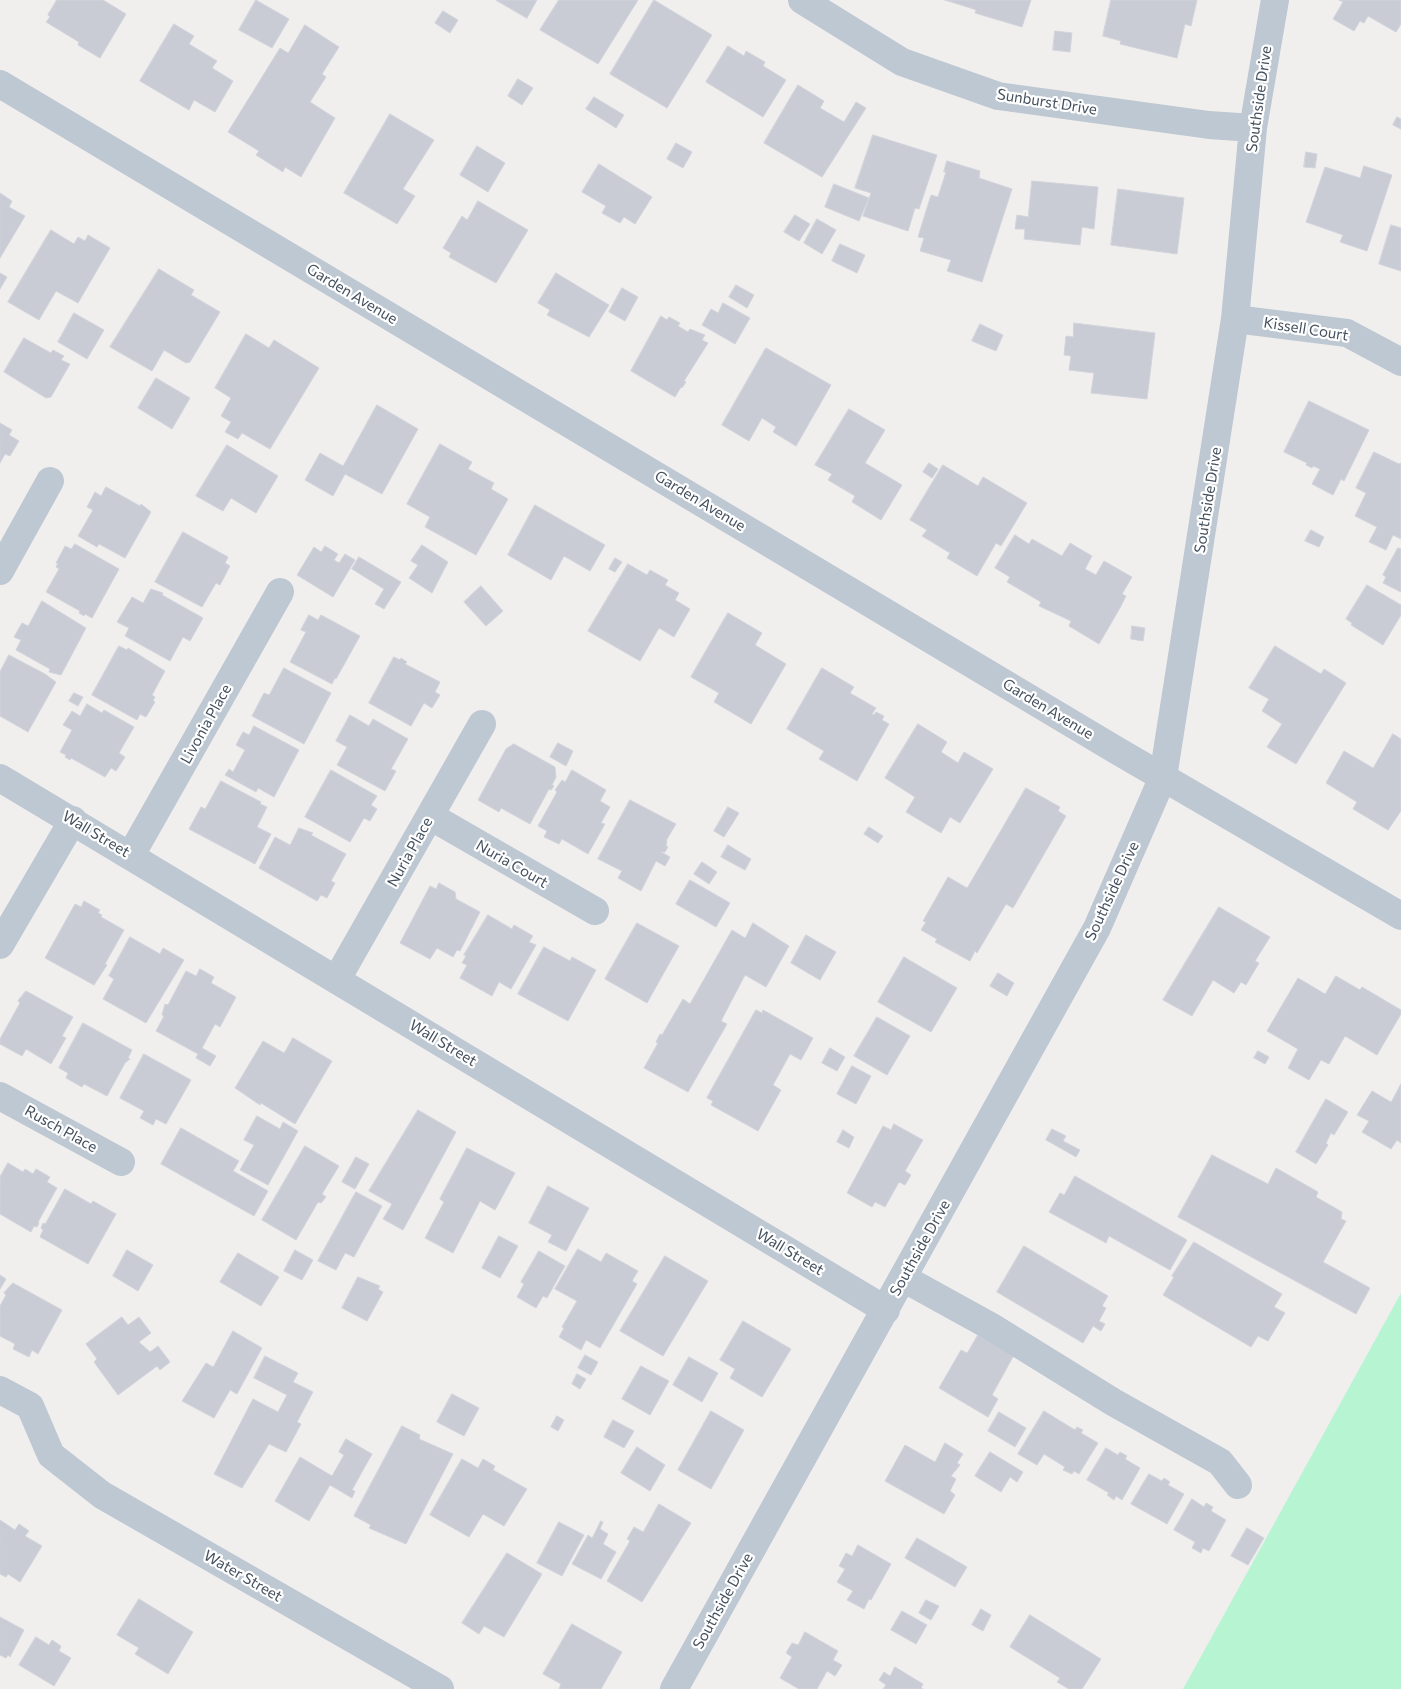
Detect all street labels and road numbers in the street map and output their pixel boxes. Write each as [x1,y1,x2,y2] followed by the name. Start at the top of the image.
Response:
[1243,45,1275,153] street label: Southside Drive
[996,85,1098,119] street label: Sunburst Drive
[303,260,401,328] street label: Garden Avenue
[1262,313,1350,345] street label: Kissell Court
[1191,446,1225,554] street label: Southside Drive
[651,467,749,535] street label: Garden Avenue
[999,675,1097,743] street label: Garden Avenue
[177,681,235,767] street label: Livonia Place
[59,807,133,861] street label: Wall Street
[384,814,436,890] street label: Nuria Place
[473,836,551,892] street label: Nuria Court
[1081,839,1143,943] street label: Southside Drive
[406,1016,480,1070] street label: Wall Street
[21,1102,101,1156] street label: Rusch Place
[886,1197,954,1299] street label: Southside Drive
[753,1225,827,1279] street label: Wall Street
[201,1546,285,1606] street label: Water Street
[689,1550,757,1652] street label: Southside Drive

